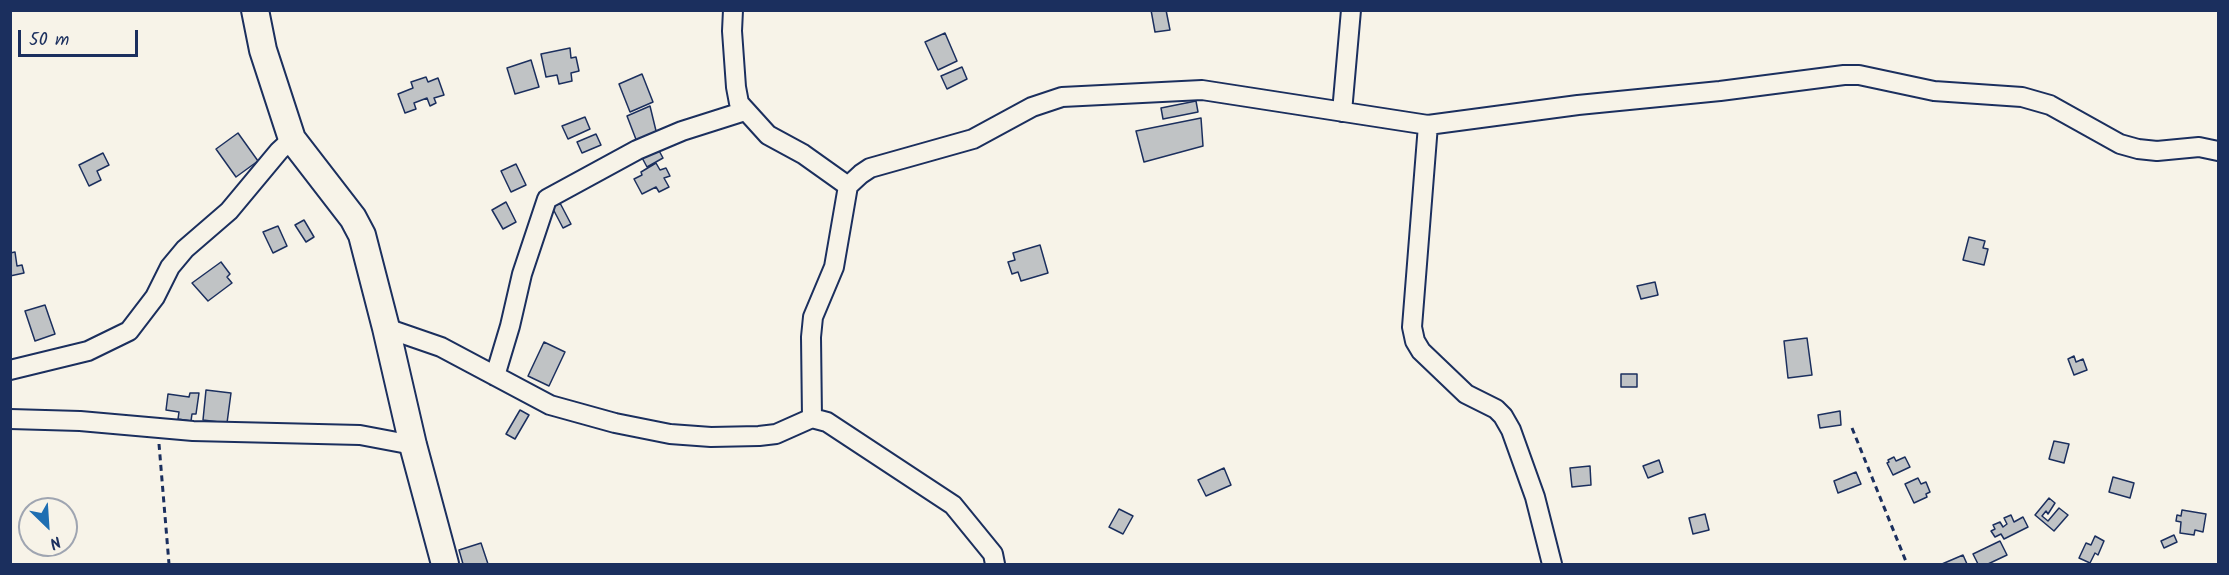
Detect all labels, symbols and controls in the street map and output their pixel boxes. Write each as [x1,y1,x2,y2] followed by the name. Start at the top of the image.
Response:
[21,18,141,56] scale bar
[29,26,69,55] text: 50 m
[18,497,78,557] north arrow
[45,528,65,555] text: N

